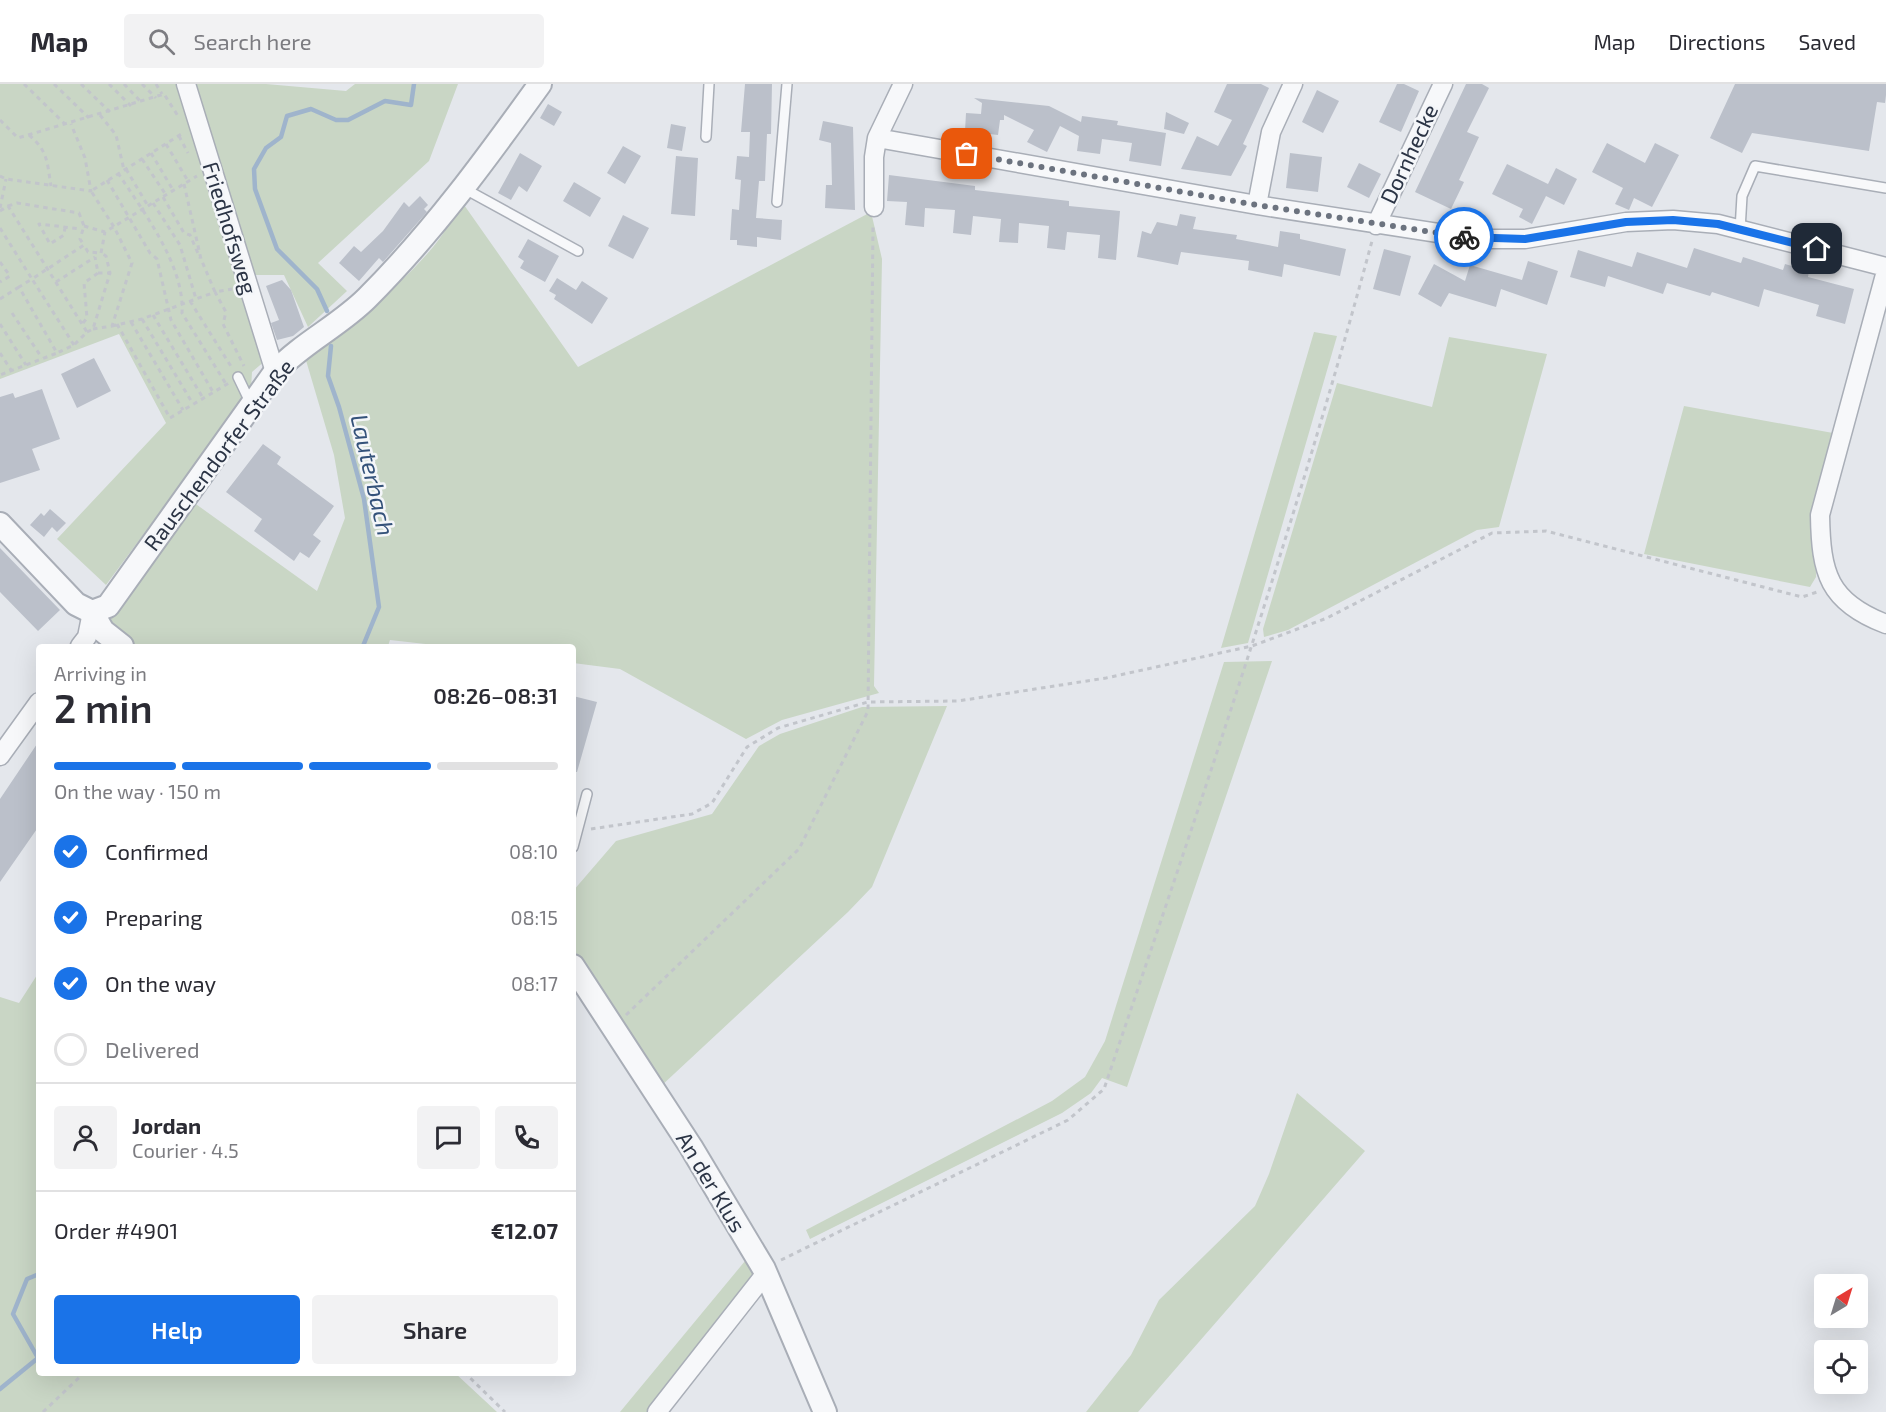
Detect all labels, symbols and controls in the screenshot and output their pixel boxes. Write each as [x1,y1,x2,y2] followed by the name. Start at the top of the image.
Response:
[124,14,544,68] search box
[30,24,88,58] text: Map
[145,25,178,58] icon: search
[193,28,312,54] text: Search here
[1593,29,1636,54] text: Map
[1669,29,1765,54] text: Directions
[1798,29,1856,54] text: Saved
[1374,100,1442,207] street label: Dornhecke
[941,128,992,179] pin
[950,137,983,170] icon: bag
[198,158,263,297] street label: Friedhofsweg
[1434,207,1494,267] courier
[1448,221,1481,254] icon: bike
[1791,223,1842,274] pin
[1800,232,1833,265] icon: home
[138,354,299,555] street label: Rauschendorfer Straße
[345,411,402,538] water label: Lauterbach
[54,661,147,685] text: Arriving in
[433,682,558,708] text: 08:26–08:31
[54,684,153,731] text: 2 min
[54,779,221,803] text: On the way · 150 m
[54,835,87,868] icon: check
[105,838,209,864] text: Confirmed
[509,839,558,863] text: 08:10
[54,901,87,934] icon: check
[105,904,203,930] text: Preparing
[510,905,558,929] text: 08:15
[54,967,87,1000] icon: check
[105,970,216,996] text: On the way
[511,971,558,995] text: 08:17
[105,1036,200,1062] text: Delivered
[54,1106,117,1169] button: person
[417,1106,480,1169] button: chat
[495,1106,558,1169] button: phone
[132,1112,201,1138] text: Jordan
[672,1127,752,1236] street label: An der Klus
[132,1138,239,1162] text: Courier · 4.5
[54,1217,178,1243] text: Order #4901
[491,1217,558,1243] text: €12.07
[1814,1274,1868,1328] north arrow
[1814,1274,1868,1394] map controls
[54,1295,300,1364] button: Help
[312,1295,558,1364] button: Share
[1814,1340,1868,1394] button: locate

